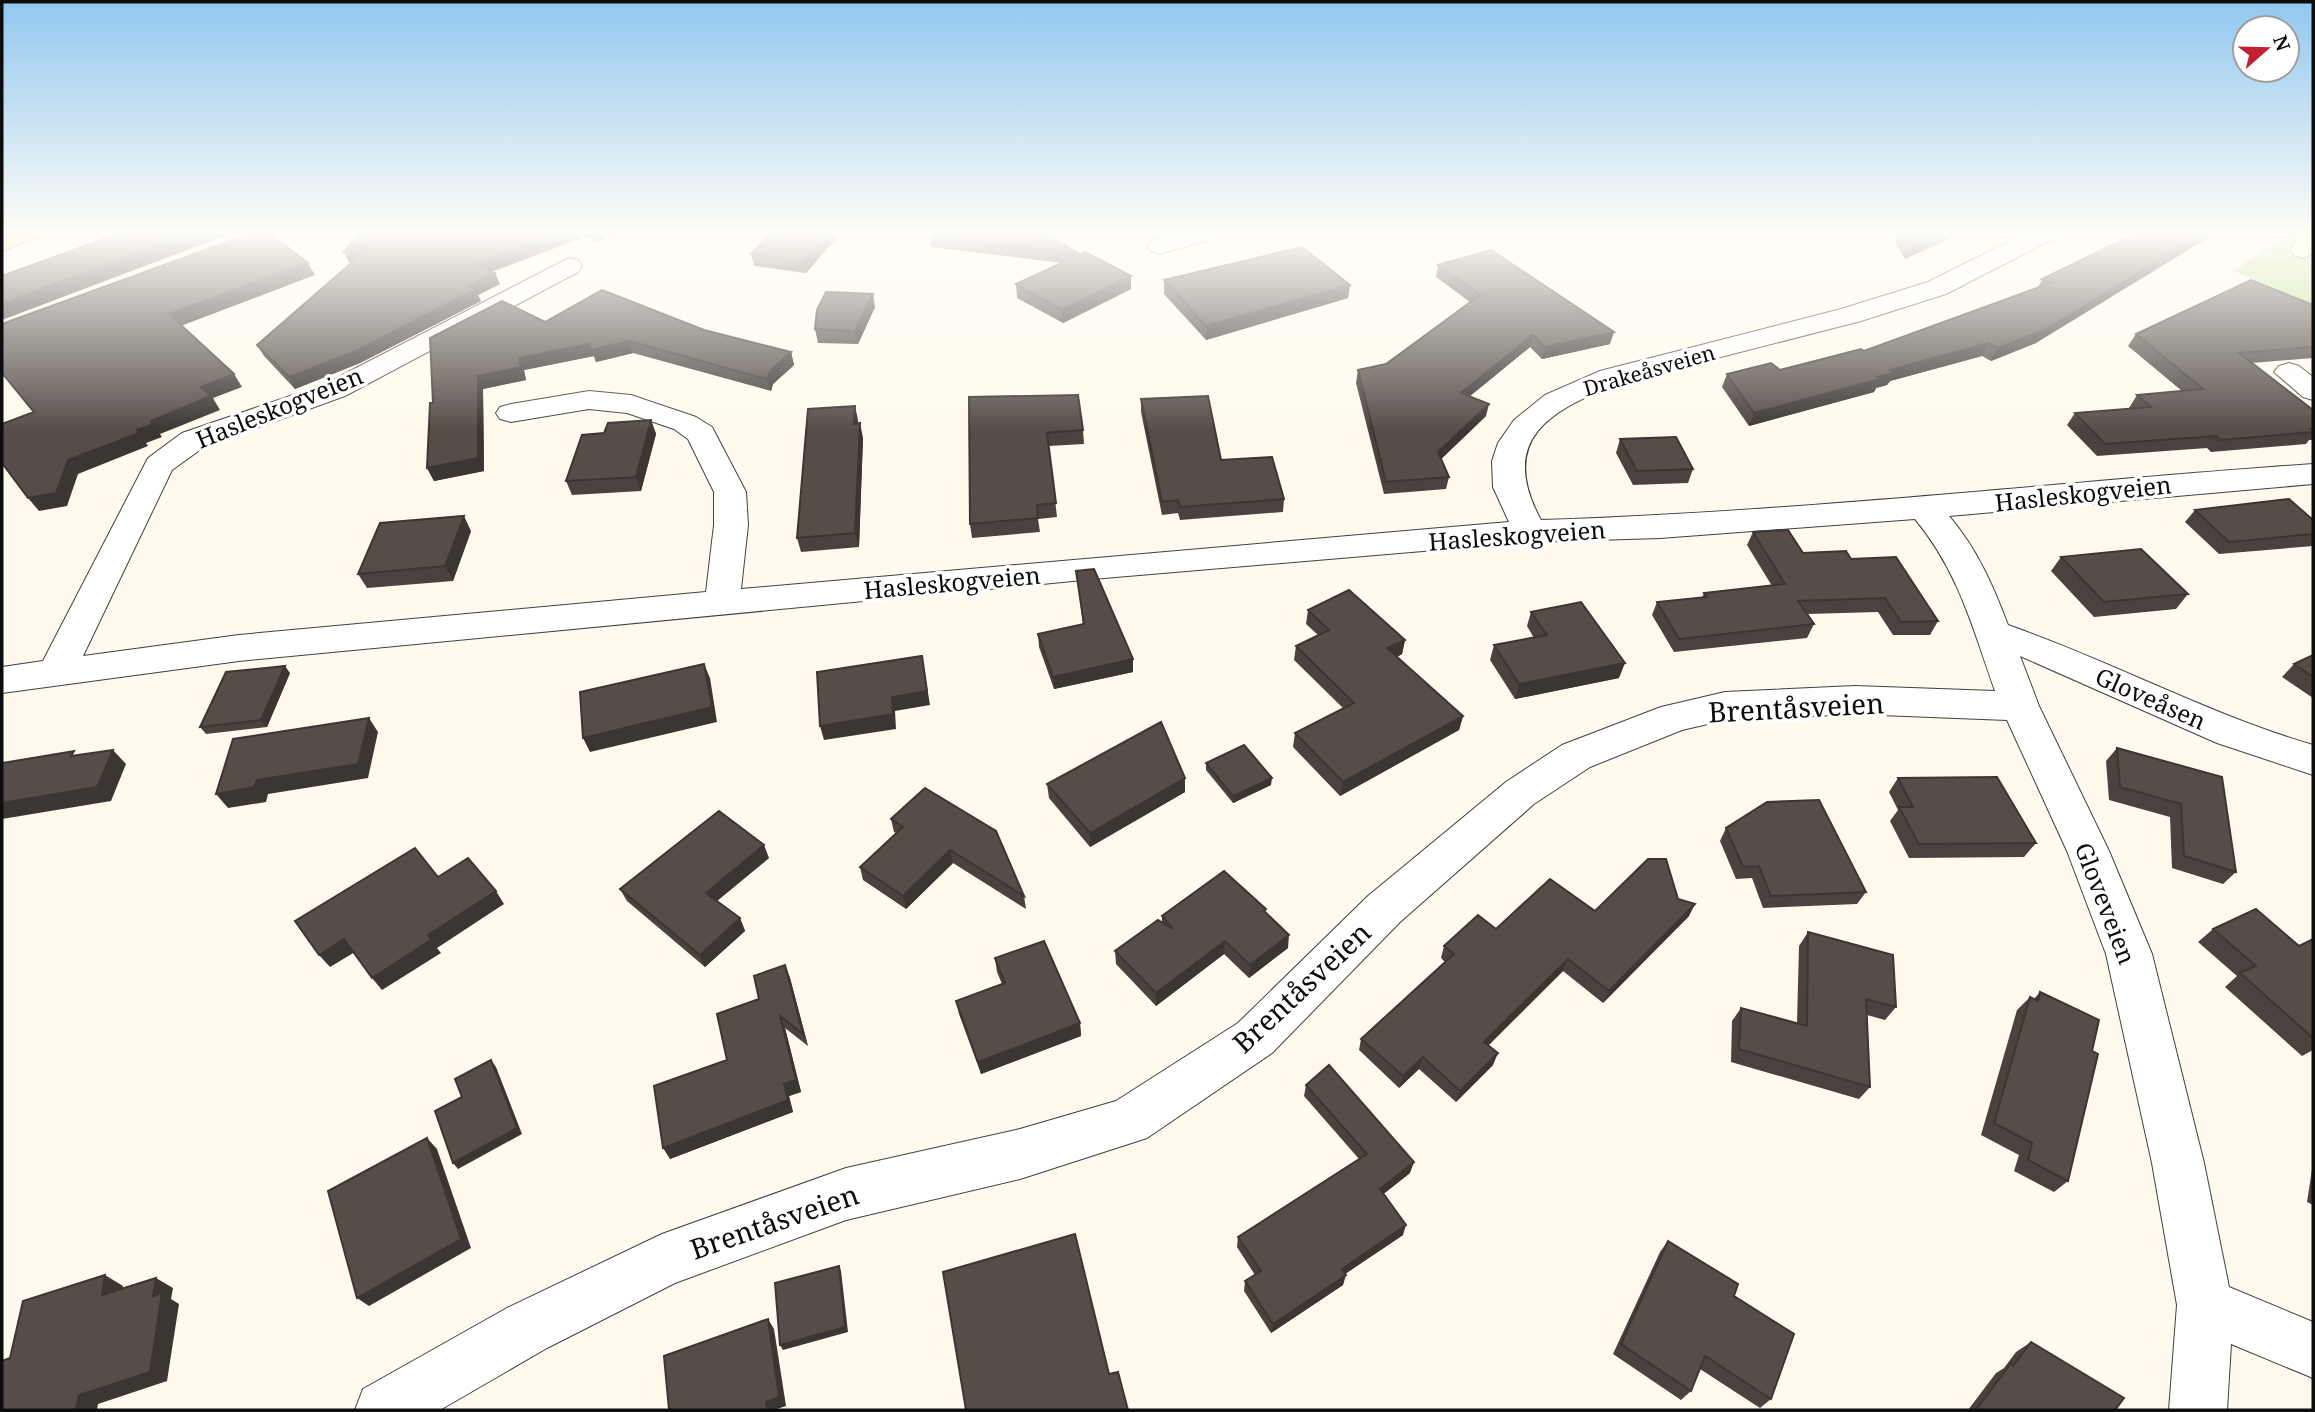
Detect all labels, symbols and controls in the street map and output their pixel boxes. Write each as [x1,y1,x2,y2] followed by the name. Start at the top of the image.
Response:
[2231,14,2301,84] north arrow
[2267,32,2297,55] text: N
[1580,338,1718,402] street label: Drakeåsveien
[191,358,367,456] street label: Hasleskogveien
[1993,467,2173,519] street label: Hasleskogveien
[1427,512,1607,558] street label: Hasleskogveien
[862,558,1042,606] street label: Hasleskogveien
[2090,659,2212,737] street label: Gloveåsen
[1707,683,1885,731] street label: Brentåsveien
[2068,837,2144,969] street label: Gloveveien
[1224,913,1378,1061] street label: Brentåsveien
[685,1174,863,1268] street label: Brentåsveien

